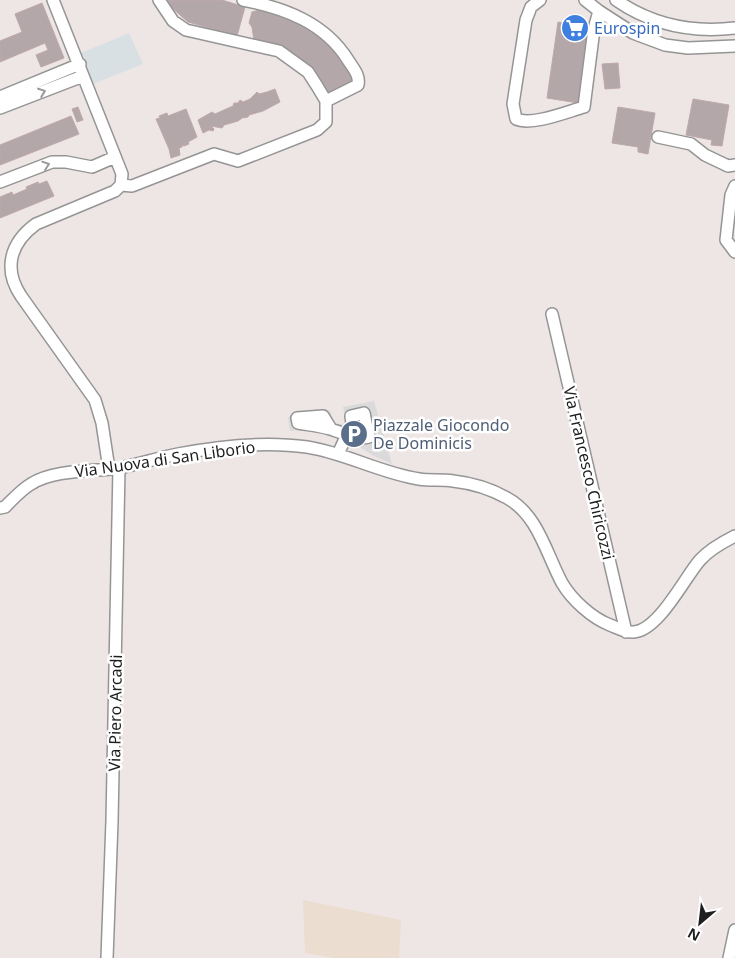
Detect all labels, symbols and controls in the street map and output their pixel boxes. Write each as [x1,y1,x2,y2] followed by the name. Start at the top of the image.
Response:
[560,13,590,43] supermarket icon: Eurospin
[594,17,660,39] place label: Eurospin
[37,88,46,98] one-way arrow
[41,161,49,171] one-way arrow
[558,384,620,562] street label: Via Francesco Chiricozzi
[373,414,509,454] place label: Piazzale Giocondo De Dominicis
[339,419,369,449] parking icon: Piazzale Giocondo De Dominicis
[73,435,257,483] street label: Via Nuova di San Liborio
[103,654,127,772] street label: Via Piero Arcadi
[675,898,725,948] north arrow
[684,924,703,946] text: N

